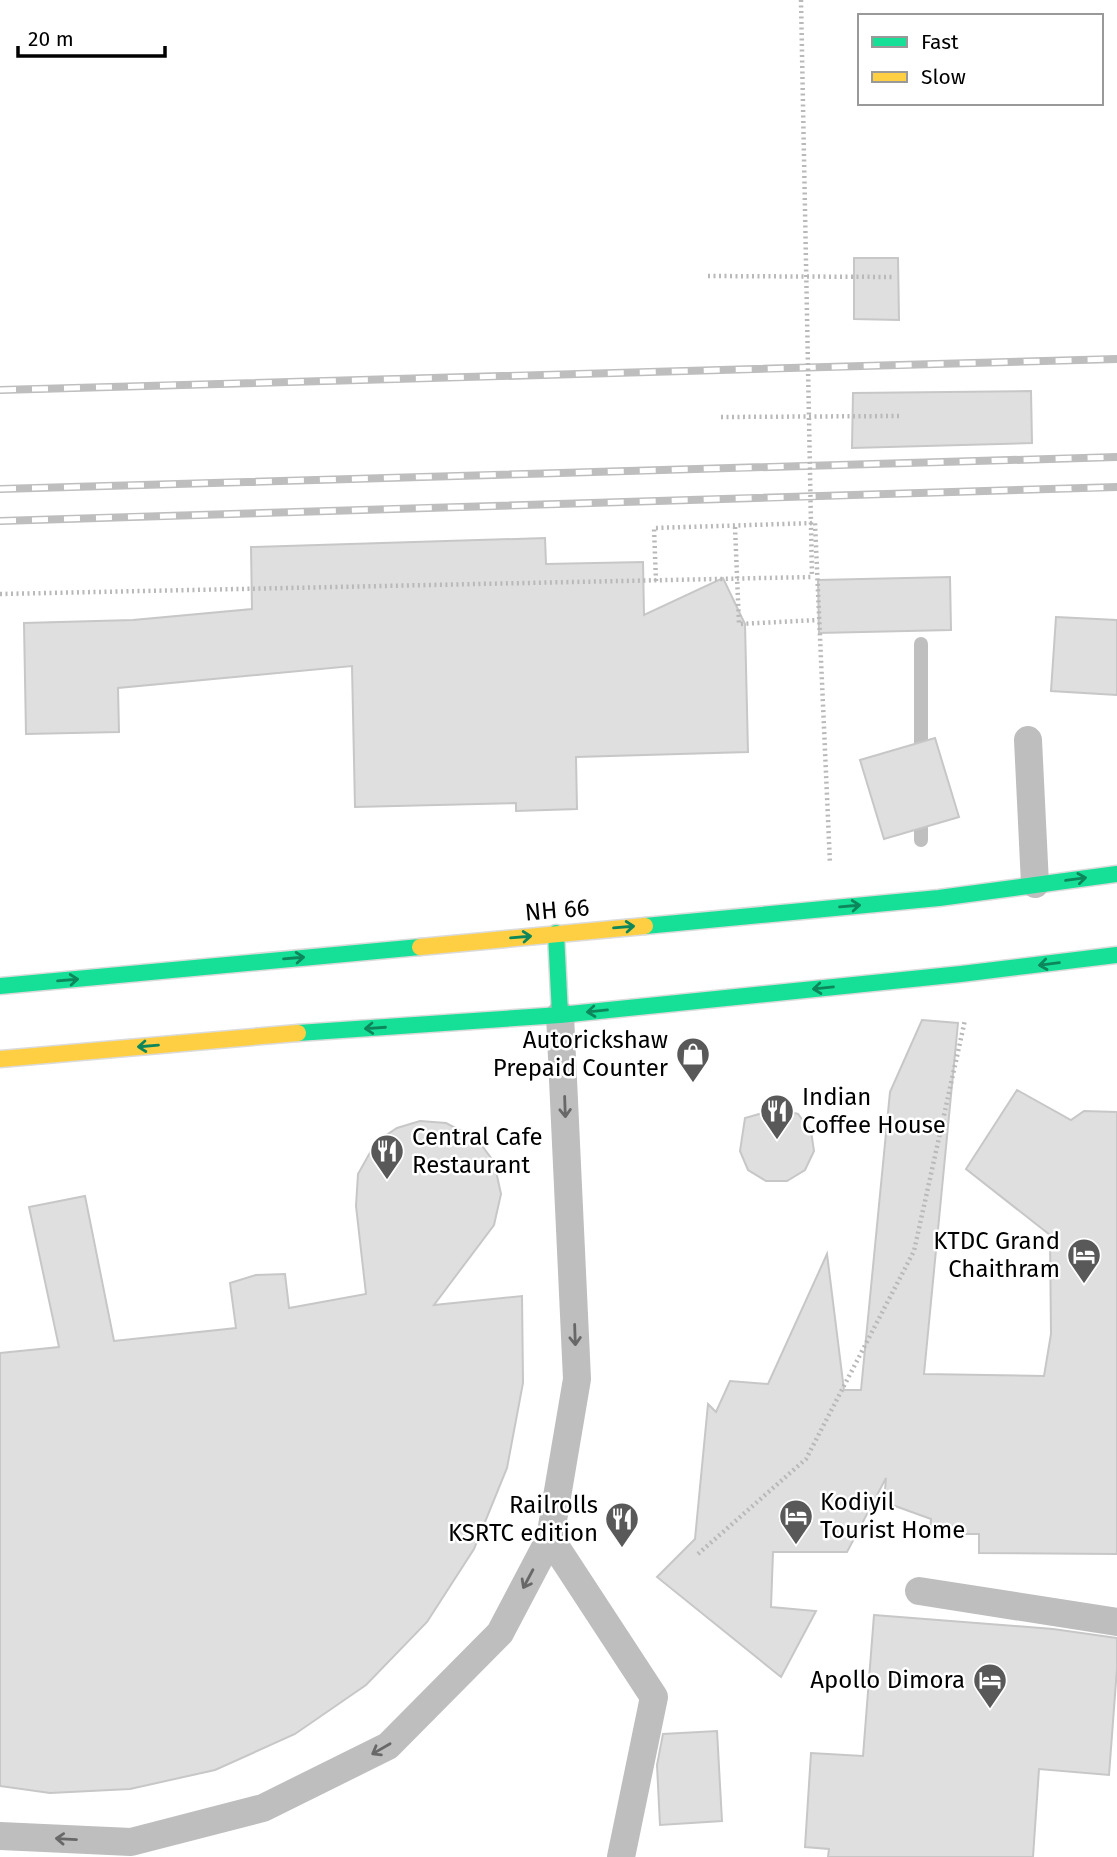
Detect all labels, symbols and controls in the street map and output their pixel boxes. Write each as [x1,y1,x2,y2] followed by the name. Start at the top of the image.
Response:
[18,14,164,58] scale bar
[858,14,1103,105] legend
[28,26,74,52] text: 20 m
[921,29,959,55] text: Fast
[921,64,966,90] text: Slow
[1064,872,1087,885] one-way arrow
[524,893,590,927] street label: NH 66
[839,899,861,912] one-way arrow
[612,920,635,933] one-way arrow
[509,930,532,943] one-way arrow
[283,951,305,964] one-way arrow
[1038,957,1061,970] one-way arrow
[56,973,79,986] one-way arrow
[812,982,835,995] one-way arrow
[586,1005,609,1018] one-way arrow
[363,1022,386,1035] one-way arrow
[493,1026,669,1082] place label: Autorickshaw Prepaid Counter
[674,1035,712,1084] shop icon: Autorickshaw Prepaid Counter
[137,1040,160,1053] one-way arrow
[802,1083,946,1139] place label: Indian Coffee House
[758,1092,796,1141] restaurant icon: Indian Coffee House
[559,1095,572,1118] one-way arrow
[412,1123,543,1179] place label: Central Cafe Restaurant
[368,1132,406,1181] restaurant icon: Central Cafe Restaurant
[933,1227,1060,1283] place label: KTDC Grand Chaithram
[1065,1236,1103,1285] hotel icon: KTDC Grand Chaithram
[568,1323,581,1346] one-way arrow
[820,1488,965,1544] place label: Kodiyil Tourist Home
[448,1491,598,1547] place label: Railrolls KSRTC edition
[777,1497,815,1546] hotel icon: Kodiyil Tourist Home
[603,1500,641,1549] restaurant icon: Railrolls KSRTC edition
[521,1568,534,1589] one-way arrow
[971,1661,1009,1710] hotel icon: Apollo Dimora
[810,1666,965,1694] place label: Apollo Dimora
[372,1742,392,1756] one-way arrow
[54,1833,77,1846] one-way arrow

